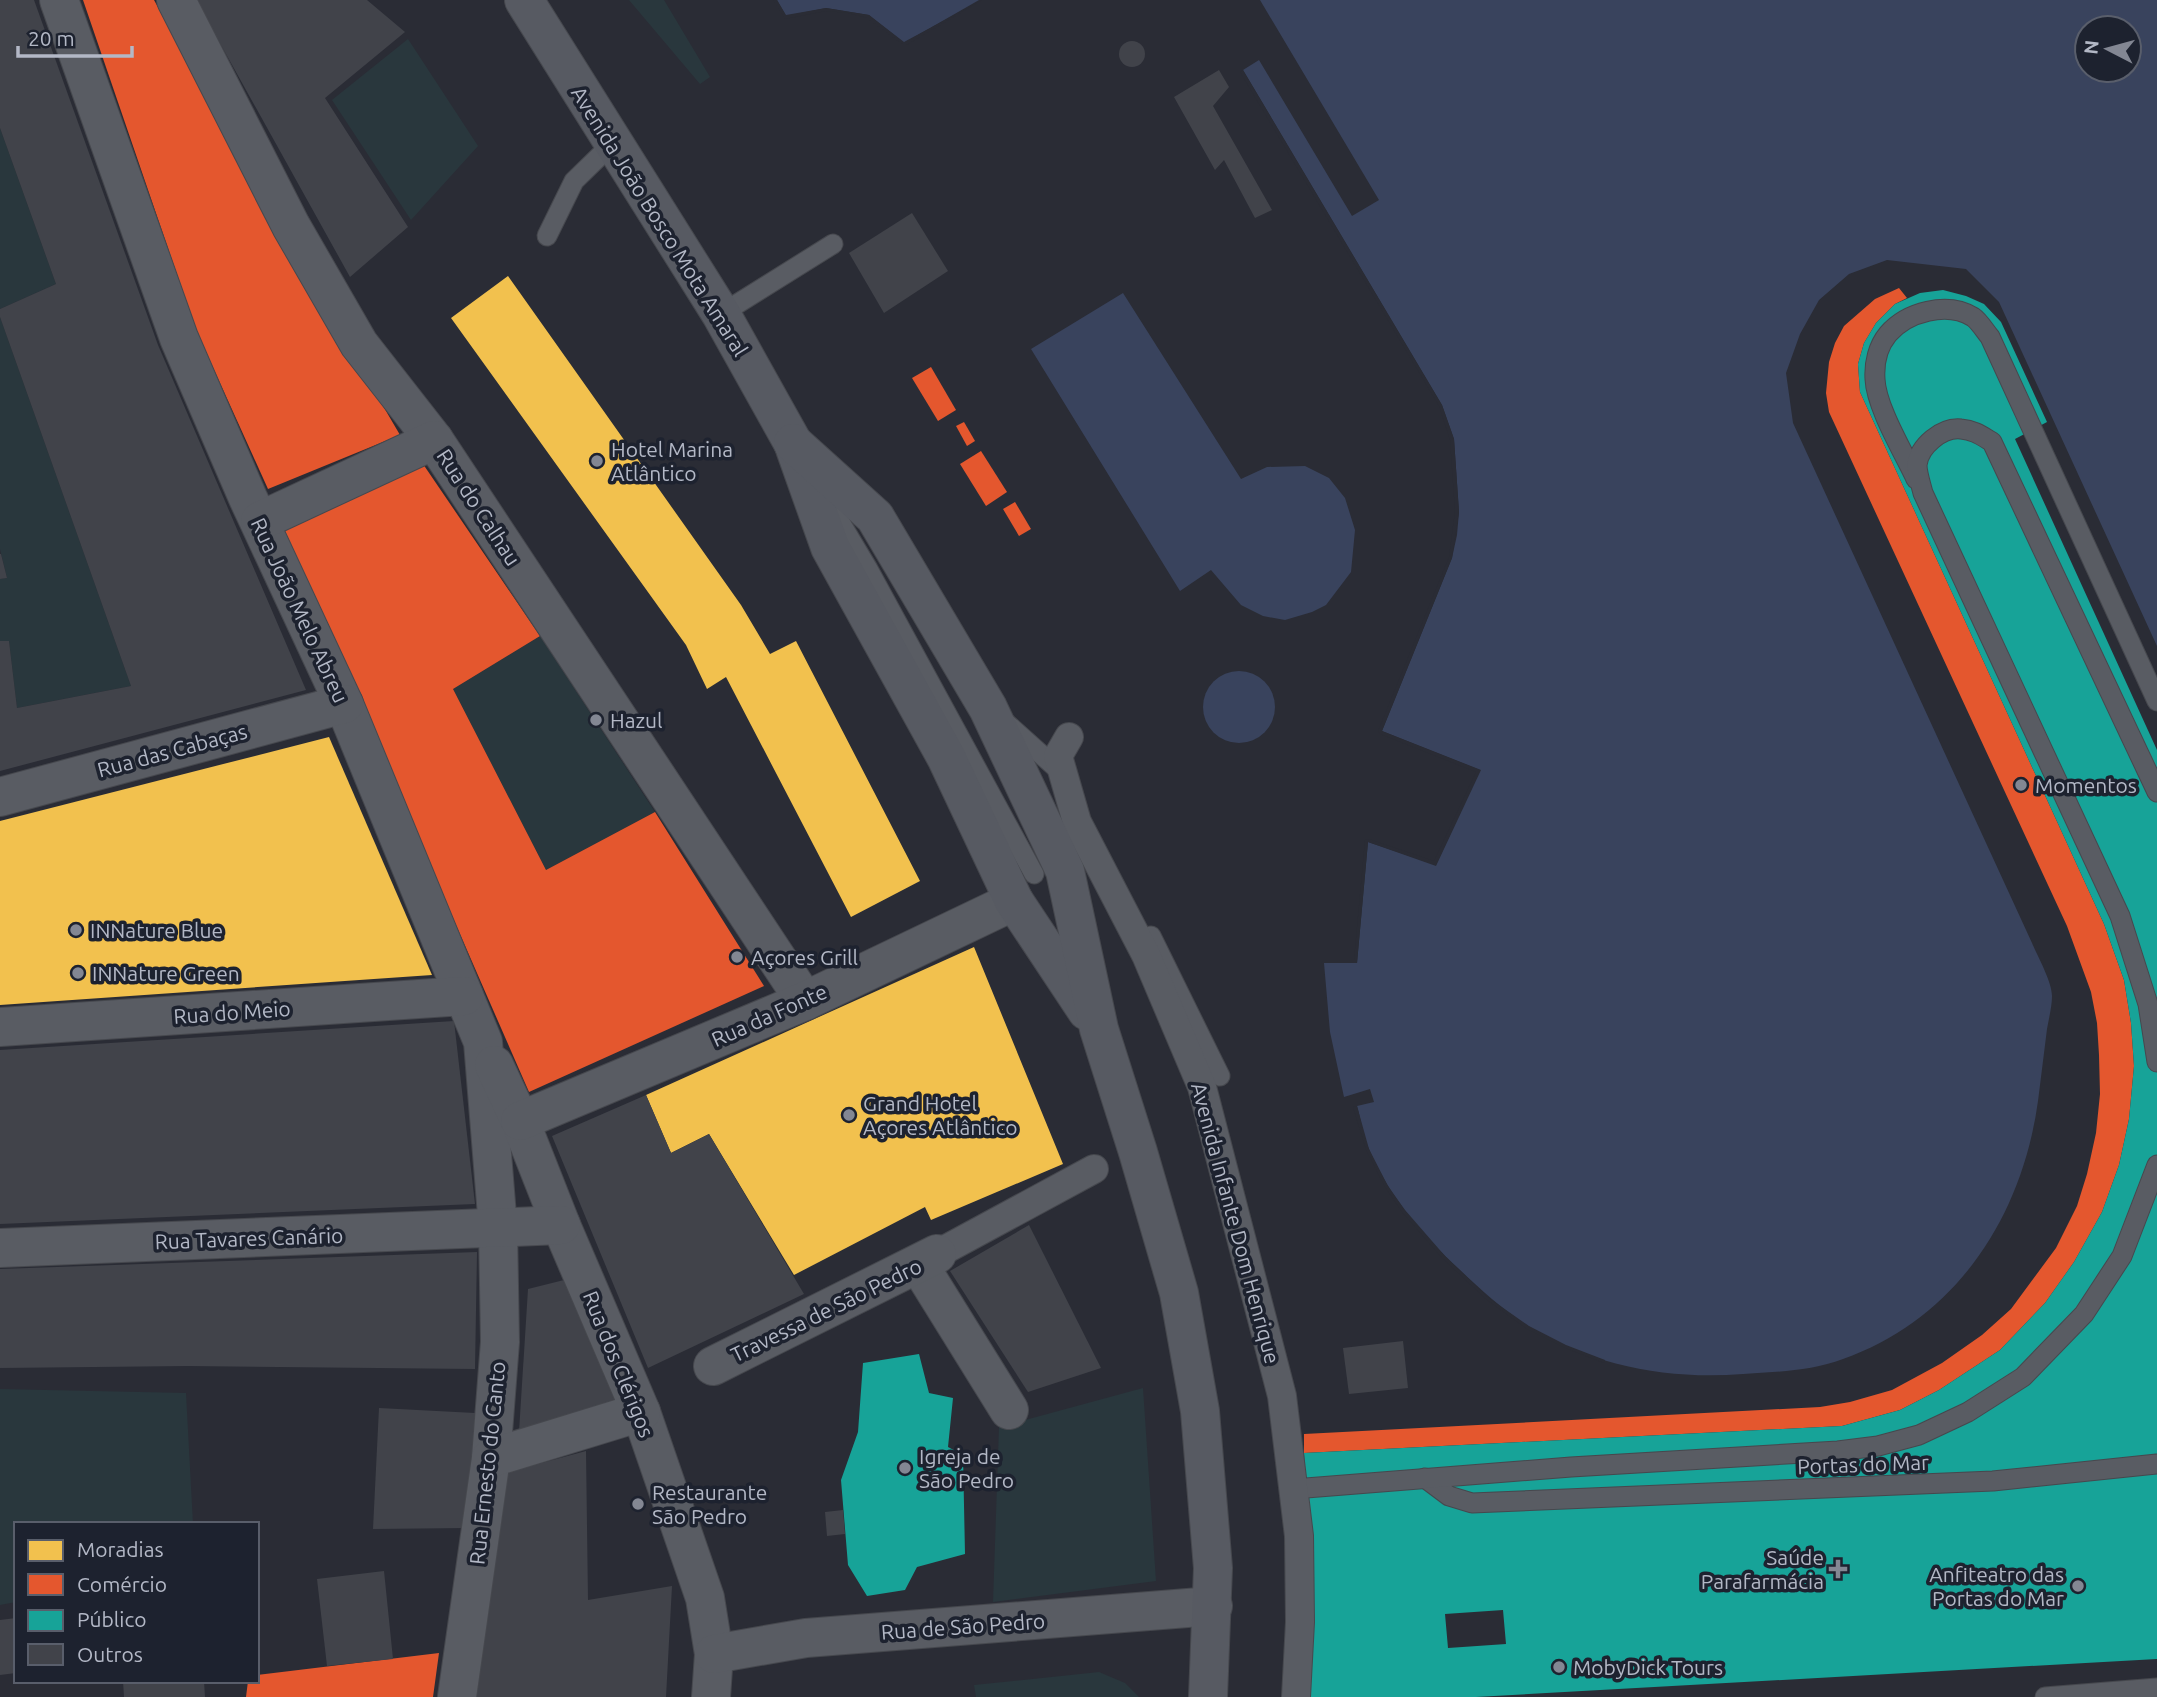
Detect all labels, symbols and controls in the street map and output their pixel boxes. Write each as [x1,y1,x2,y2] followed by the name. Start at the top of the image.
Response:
[18,14,131,58] scale bar
[2073,14,2143,84] north arrow
[28,26,75,50] text: 20 m
[2079,39,2103,55] text: N
[567,82,753,360] street label: Avenida João Bosco Mota Amaral
[611,437,733,485] place label: Hotel Marina Atlântico
[432,444,526,570] street label: Rua do Calhau
[589,453,605,469] marker: Hotel Marina Atlântico
[247,514,353,706] street label: Rua João Melo Abreu
[610,708,663,732] place label: Hazul
[588,712,604,728] marker: Hazul
[94,718,250,782] street label: Rua das Cabaças
[2035,773,2137,797] place label: Momentos
[2013,777,2029,793] marker: Momentos
[90,918,223,942] place label: INNature Blue
[68,922,84,938] marker: INNature Blue
[751,945,858,969] place label: Açores Grill
[729,949,745,965] marker: Açores Grill
[92,961,240,985] place label: INNature Green
[70,965,86,981] marker: INNature Green
[708,979,830,1051] street label: Rua da Fonte
[173,996,291,1028] street label: Rua do Meio
[1187,1080,1285,1366] street label: Avenida Infante Dom Henrique
[863,1091,1018,1139] place label: Grand Hotel Açores Atlântico
[841,1107,857,1123] marker: Grand Hotel Açores Atlântico
[154,1223,344,1253] street label: Rua Tavares Canário
[727,1253,925,1367] street label: Travessa de São Pedro
[579,1287,659,1441] street label: Rua dos Clérigos
[464,1360,510,1566] street label: Rua Ernesto do Canto
[919,1444,1014,1492] place label: Igreja de São Pedro
[1797,1450,1929,1478] street label: Portas do Mar
[897,1460,913,1476] marker: Igreja de São Pedro
[652,1480,767,1528] place label: Restaurante São Pedro
[630,1496,646,1512] marker: Restaurante São Pedro
[14,1522,259,1683] legend
[77,1537,164,1561] text: Moradias
[1701,1545,1824,1593] place label: Saúde Parafarmácia
[1830,1561,1846,1577] marker: Saúde Parafarmácia
[1929,1562,2064,1610] place label: Anfiteatro das Portas do Mar
[77,1572,167,1596] text: Comércio
[2070,1578,2086,1594] marker: Anfiteatro das Portas do Mar
[77,1607,146,1631] text: Público
[880,1608,1046,1644] street label: Rua de São Pedro
[77,1642,143,1666] text: Outros
[1573,1655,1723,1679] place label: MobyDick Tours
[1551,1659,1567,1675] marker: MobyDick Tours

